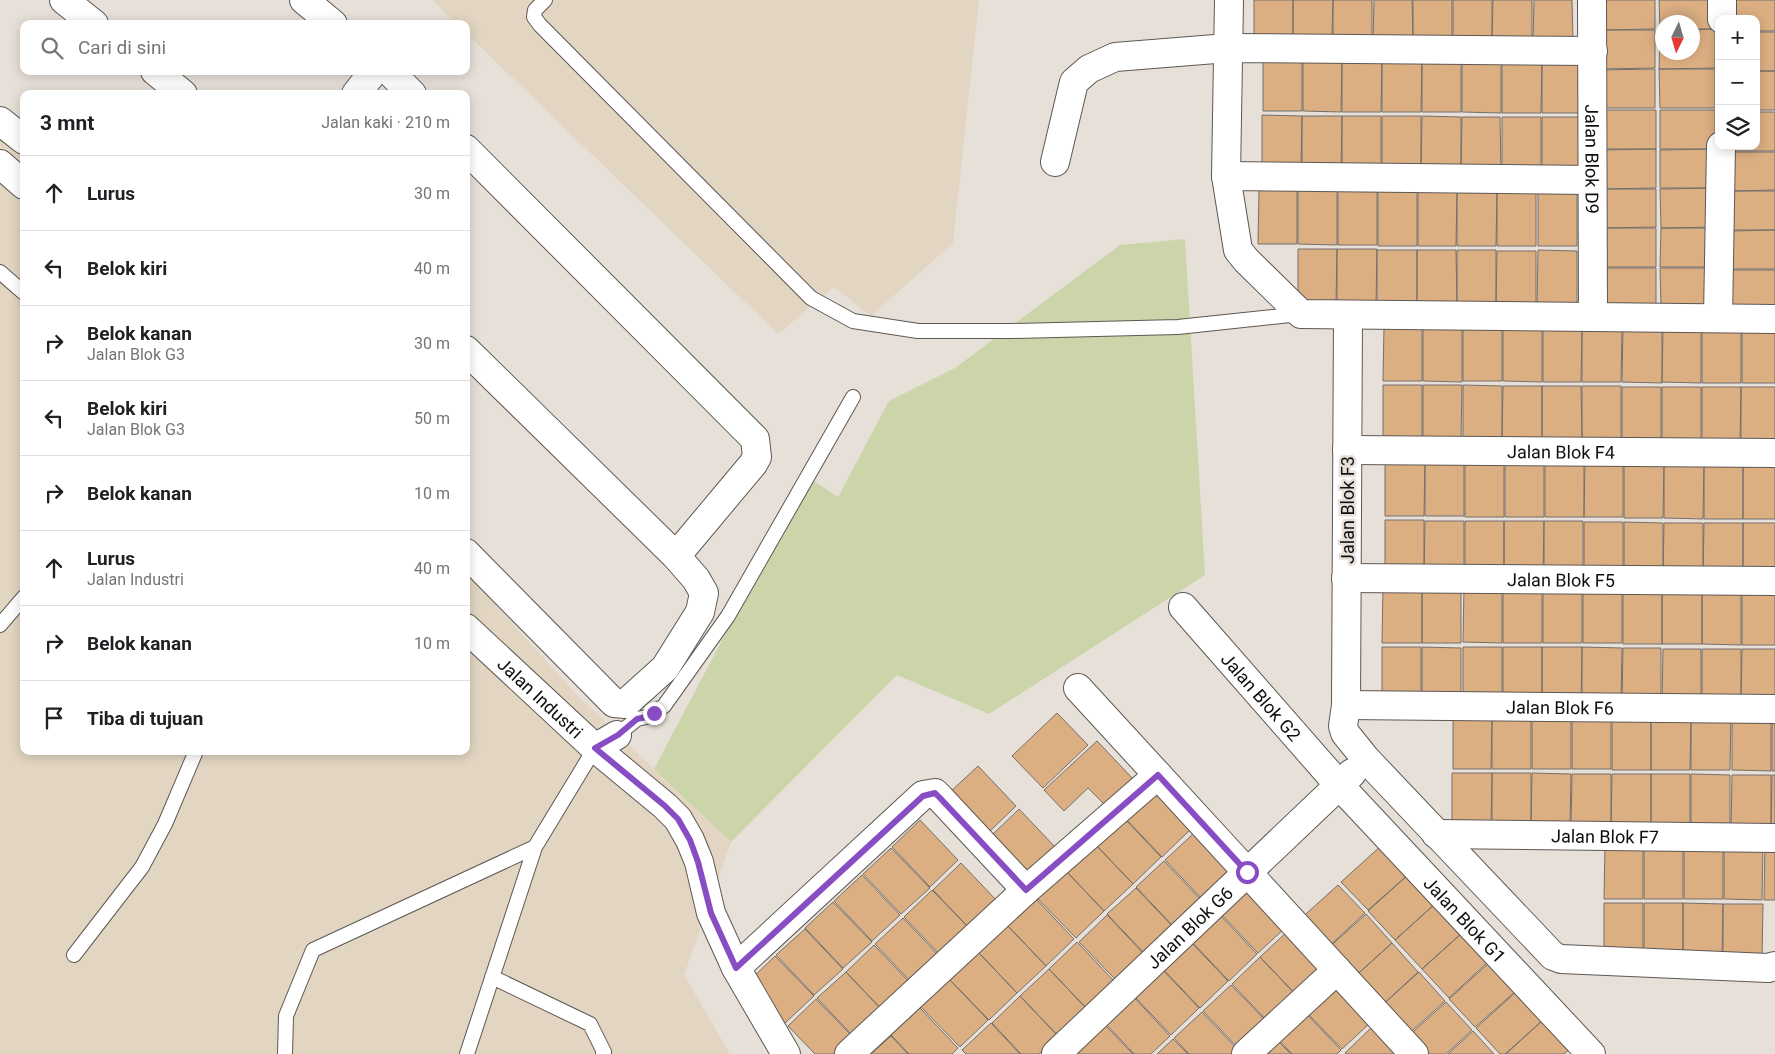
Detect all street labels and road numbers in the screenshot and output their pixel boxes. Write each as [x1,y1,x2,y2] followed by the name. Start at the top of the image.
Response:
[1582,104,1603,214] street label: Jalan Blok D9
[1507,441,1615,462] street label: Jalan Blok F4
[1337,456,1358,564] street label: Jalan Blok F3
[1507,569,1615,590] street label: Jalan Blok F5
[1217,648,1306,745] street label: Jalan Blok G2
[494,653,588,742] street label: Jalan Industri
[1506,696,1614,718] street label: Jalan Blok F6
[1551,825,1659,847] street label: Jalan Blok F7
[1420,872,1510,967] street label: Jalan Blok G1
[1142,882,1237,973] street label: Jalan Blok G6

